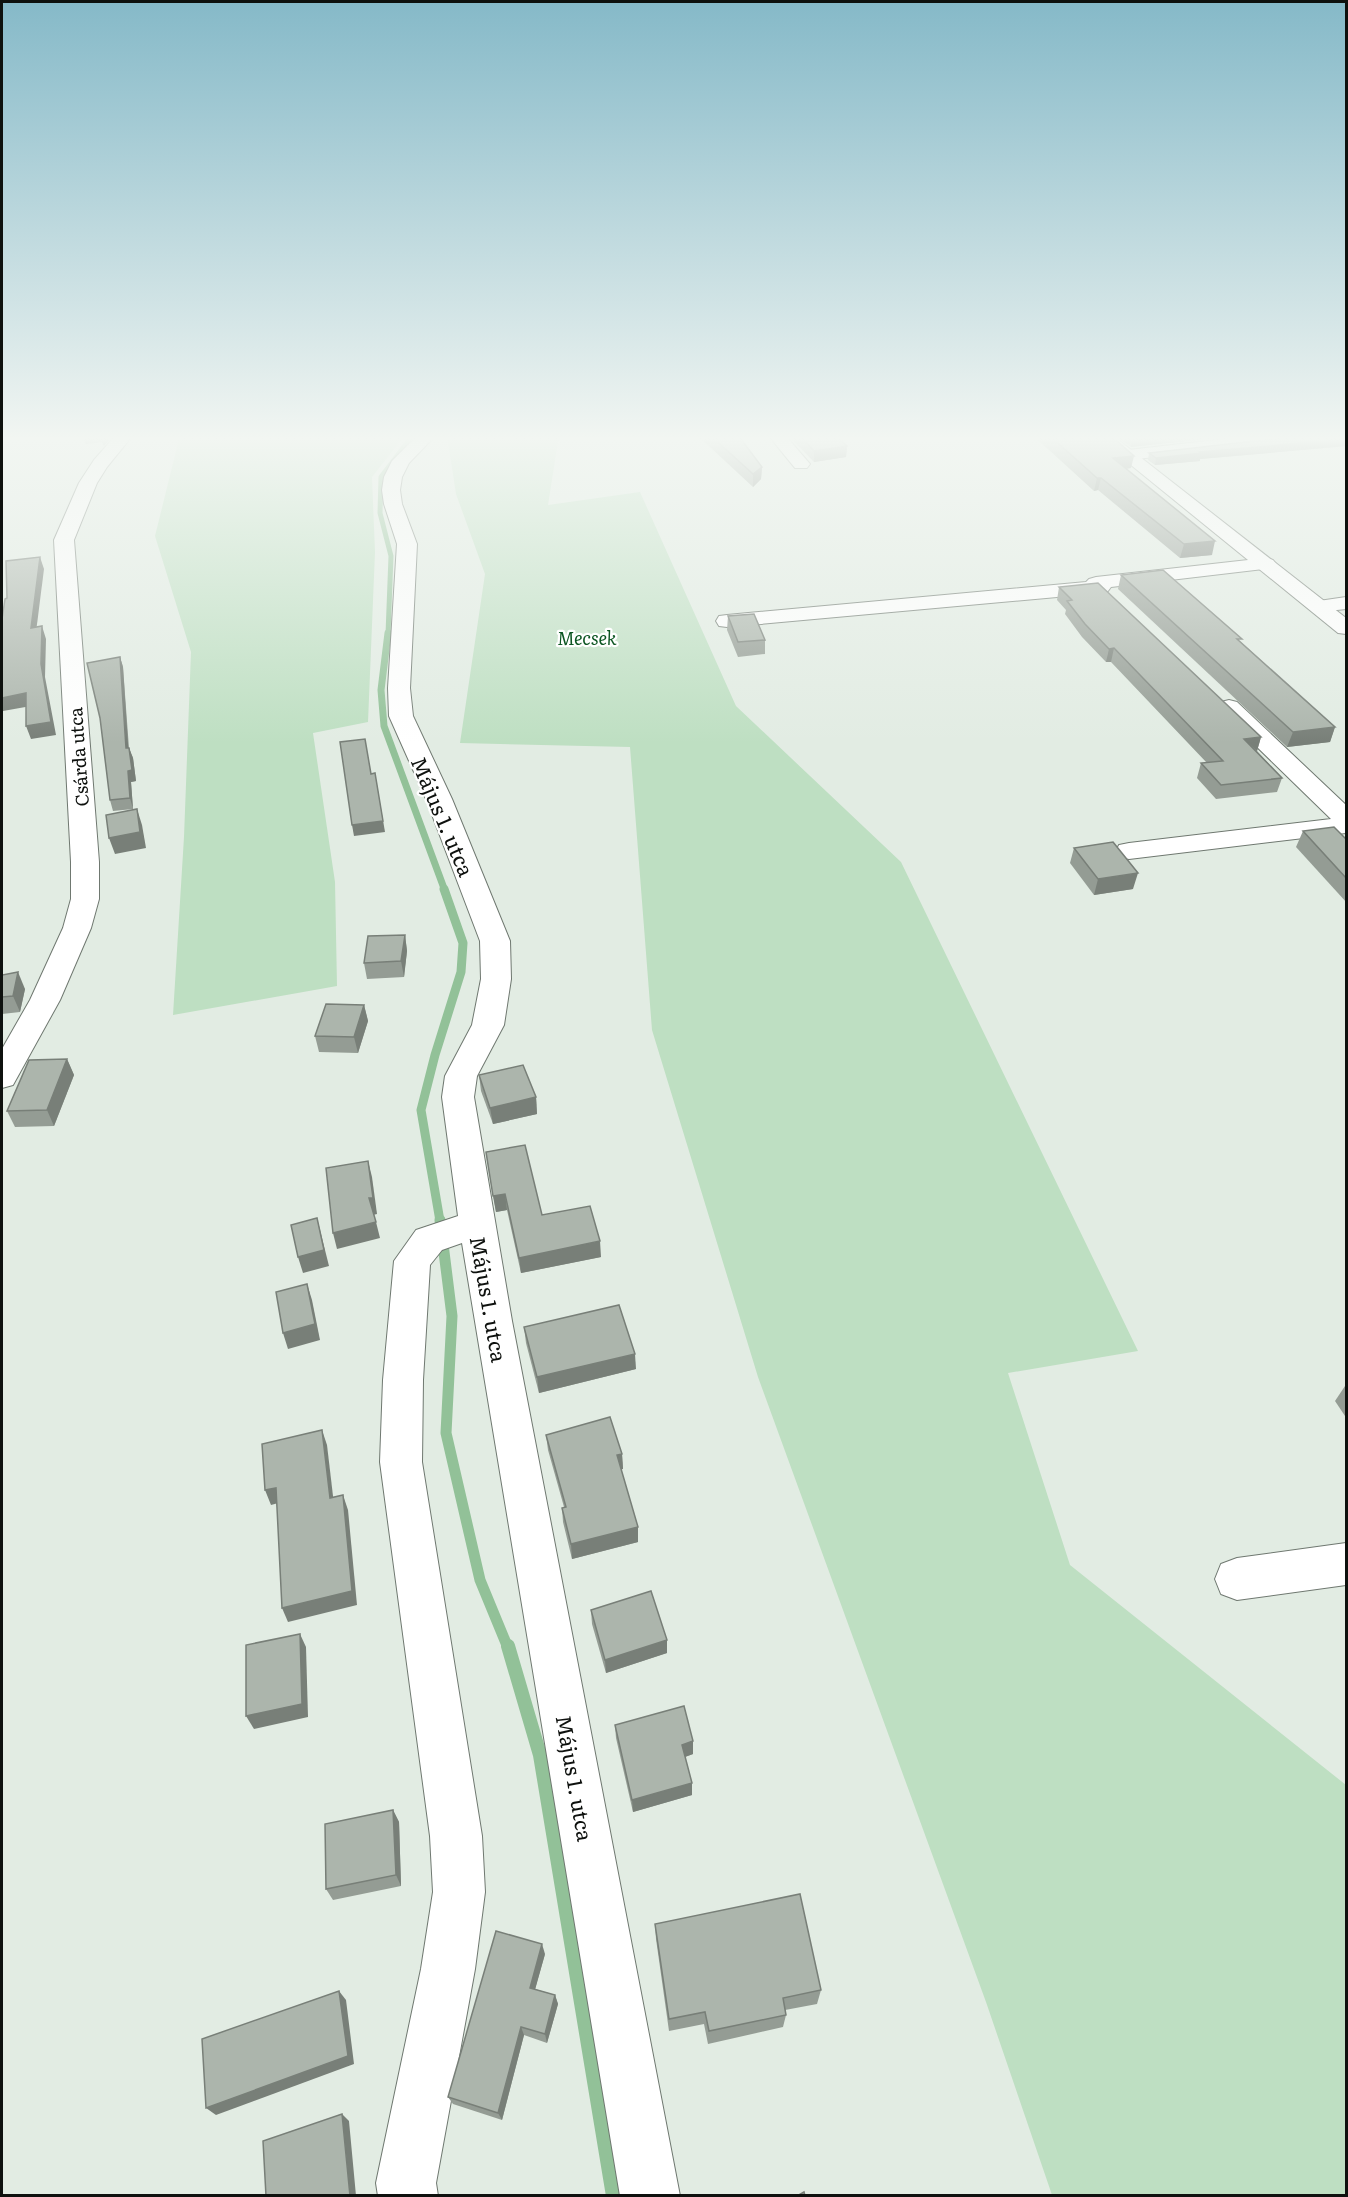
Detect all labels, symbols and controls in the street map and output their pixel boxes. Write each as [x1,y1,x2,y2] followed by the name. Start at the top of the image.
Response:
[557,624,617,651] park label: Mecsek
[61,706,95,808] street label: Csárda utca
[405,751,483,881] street label: Május 1. utca
[464,1233,516,1365] street label: Május 1. utca
[550,1712,602,1844] street label: Május 1. utca

